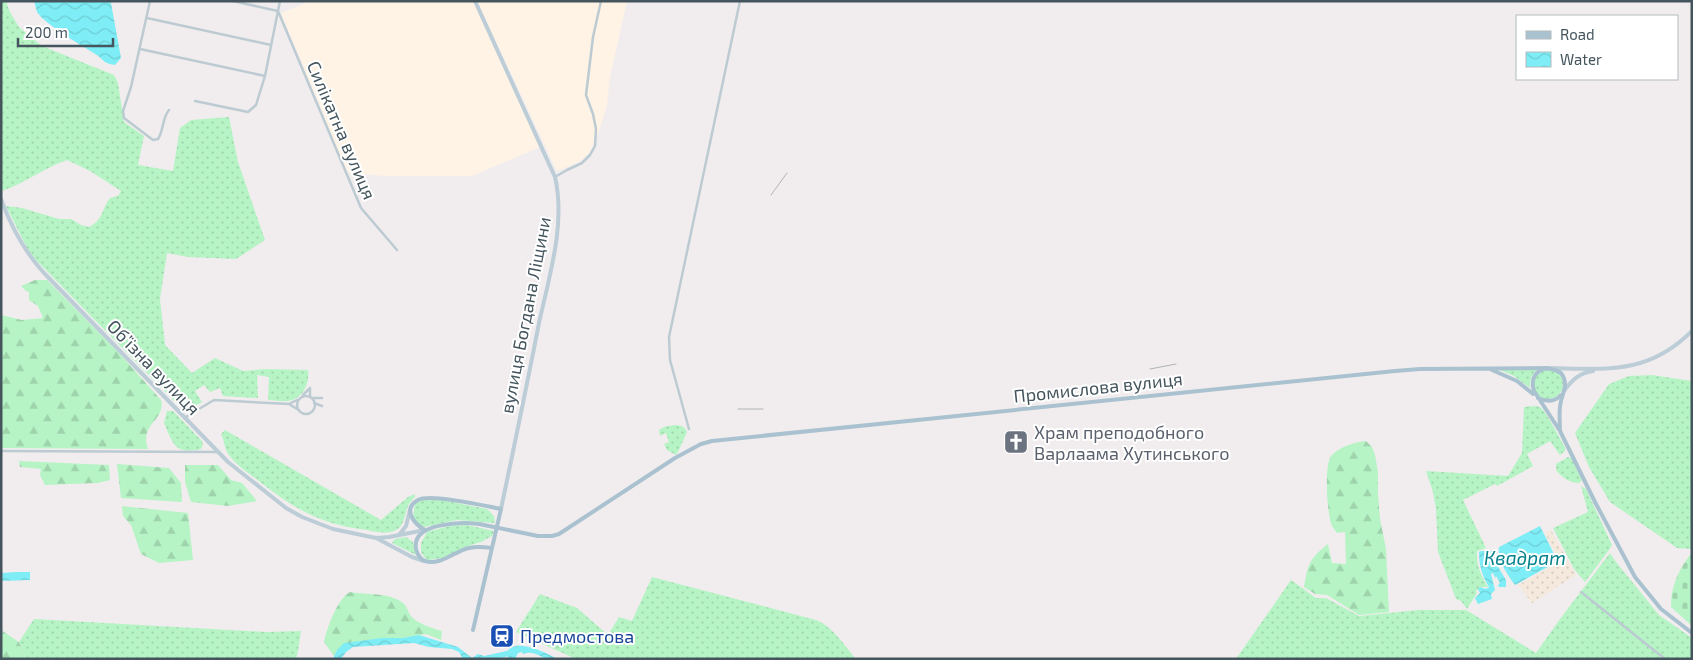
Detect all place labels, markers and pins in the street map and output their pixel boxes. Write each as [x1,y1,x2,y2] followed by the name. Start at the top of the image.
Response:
[1034,421,1230,464] place label: Храм преподобного Варлаама Хутинського
[1003,429,1029,455] church icon: Храм преподобного Варлаама Хутинського
[489,623,515,649] station icon: Предмостова
[520,625,634,647] place label: Предмостова

